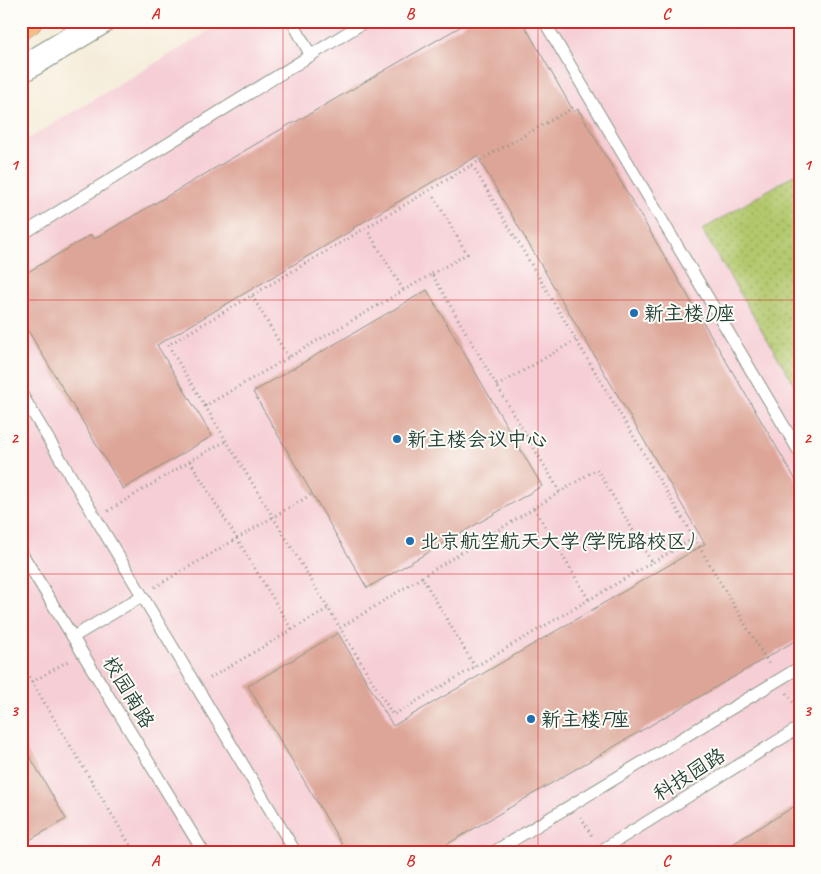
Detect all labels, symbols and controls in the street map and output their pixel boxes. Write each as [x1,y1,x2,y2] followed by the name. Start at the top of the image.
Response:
[151,4,161,24] text: A
[406,4,416,24] text: B
[662,4,672,24] text: C
[10,155,19,175] text: 1
[803,155,812,175] text: 1
[644,301,736,326] place label: 新主楼D座
[628,307,640,319] marker: 新主楼D座
[407,427,547,452] place label: 新主楼会议中心
[10,428,19,448] text: 2
[803,428,812,448] text: 2
[391,433,403,445] marker: 新主楼会议中心
[420,529,695,554] place label: 北京航空航天大学(学院路校区)
[404,535,416,547] marker: 北京航空航天大学(学院路校区)
[97,652,160,734] street label: 校园南路
[10,701,19,721] text: 3
[803,701,812,721] text: 3
[541,707,630,732] place label: 新主楼F座
[525,713,537,725] marker: 新主楼F座
[649,742,731,806] street label: 科技园路
[151,851,161,871] text: A
[406,851,416,871] text: B
[662,851,672,871] text: C

